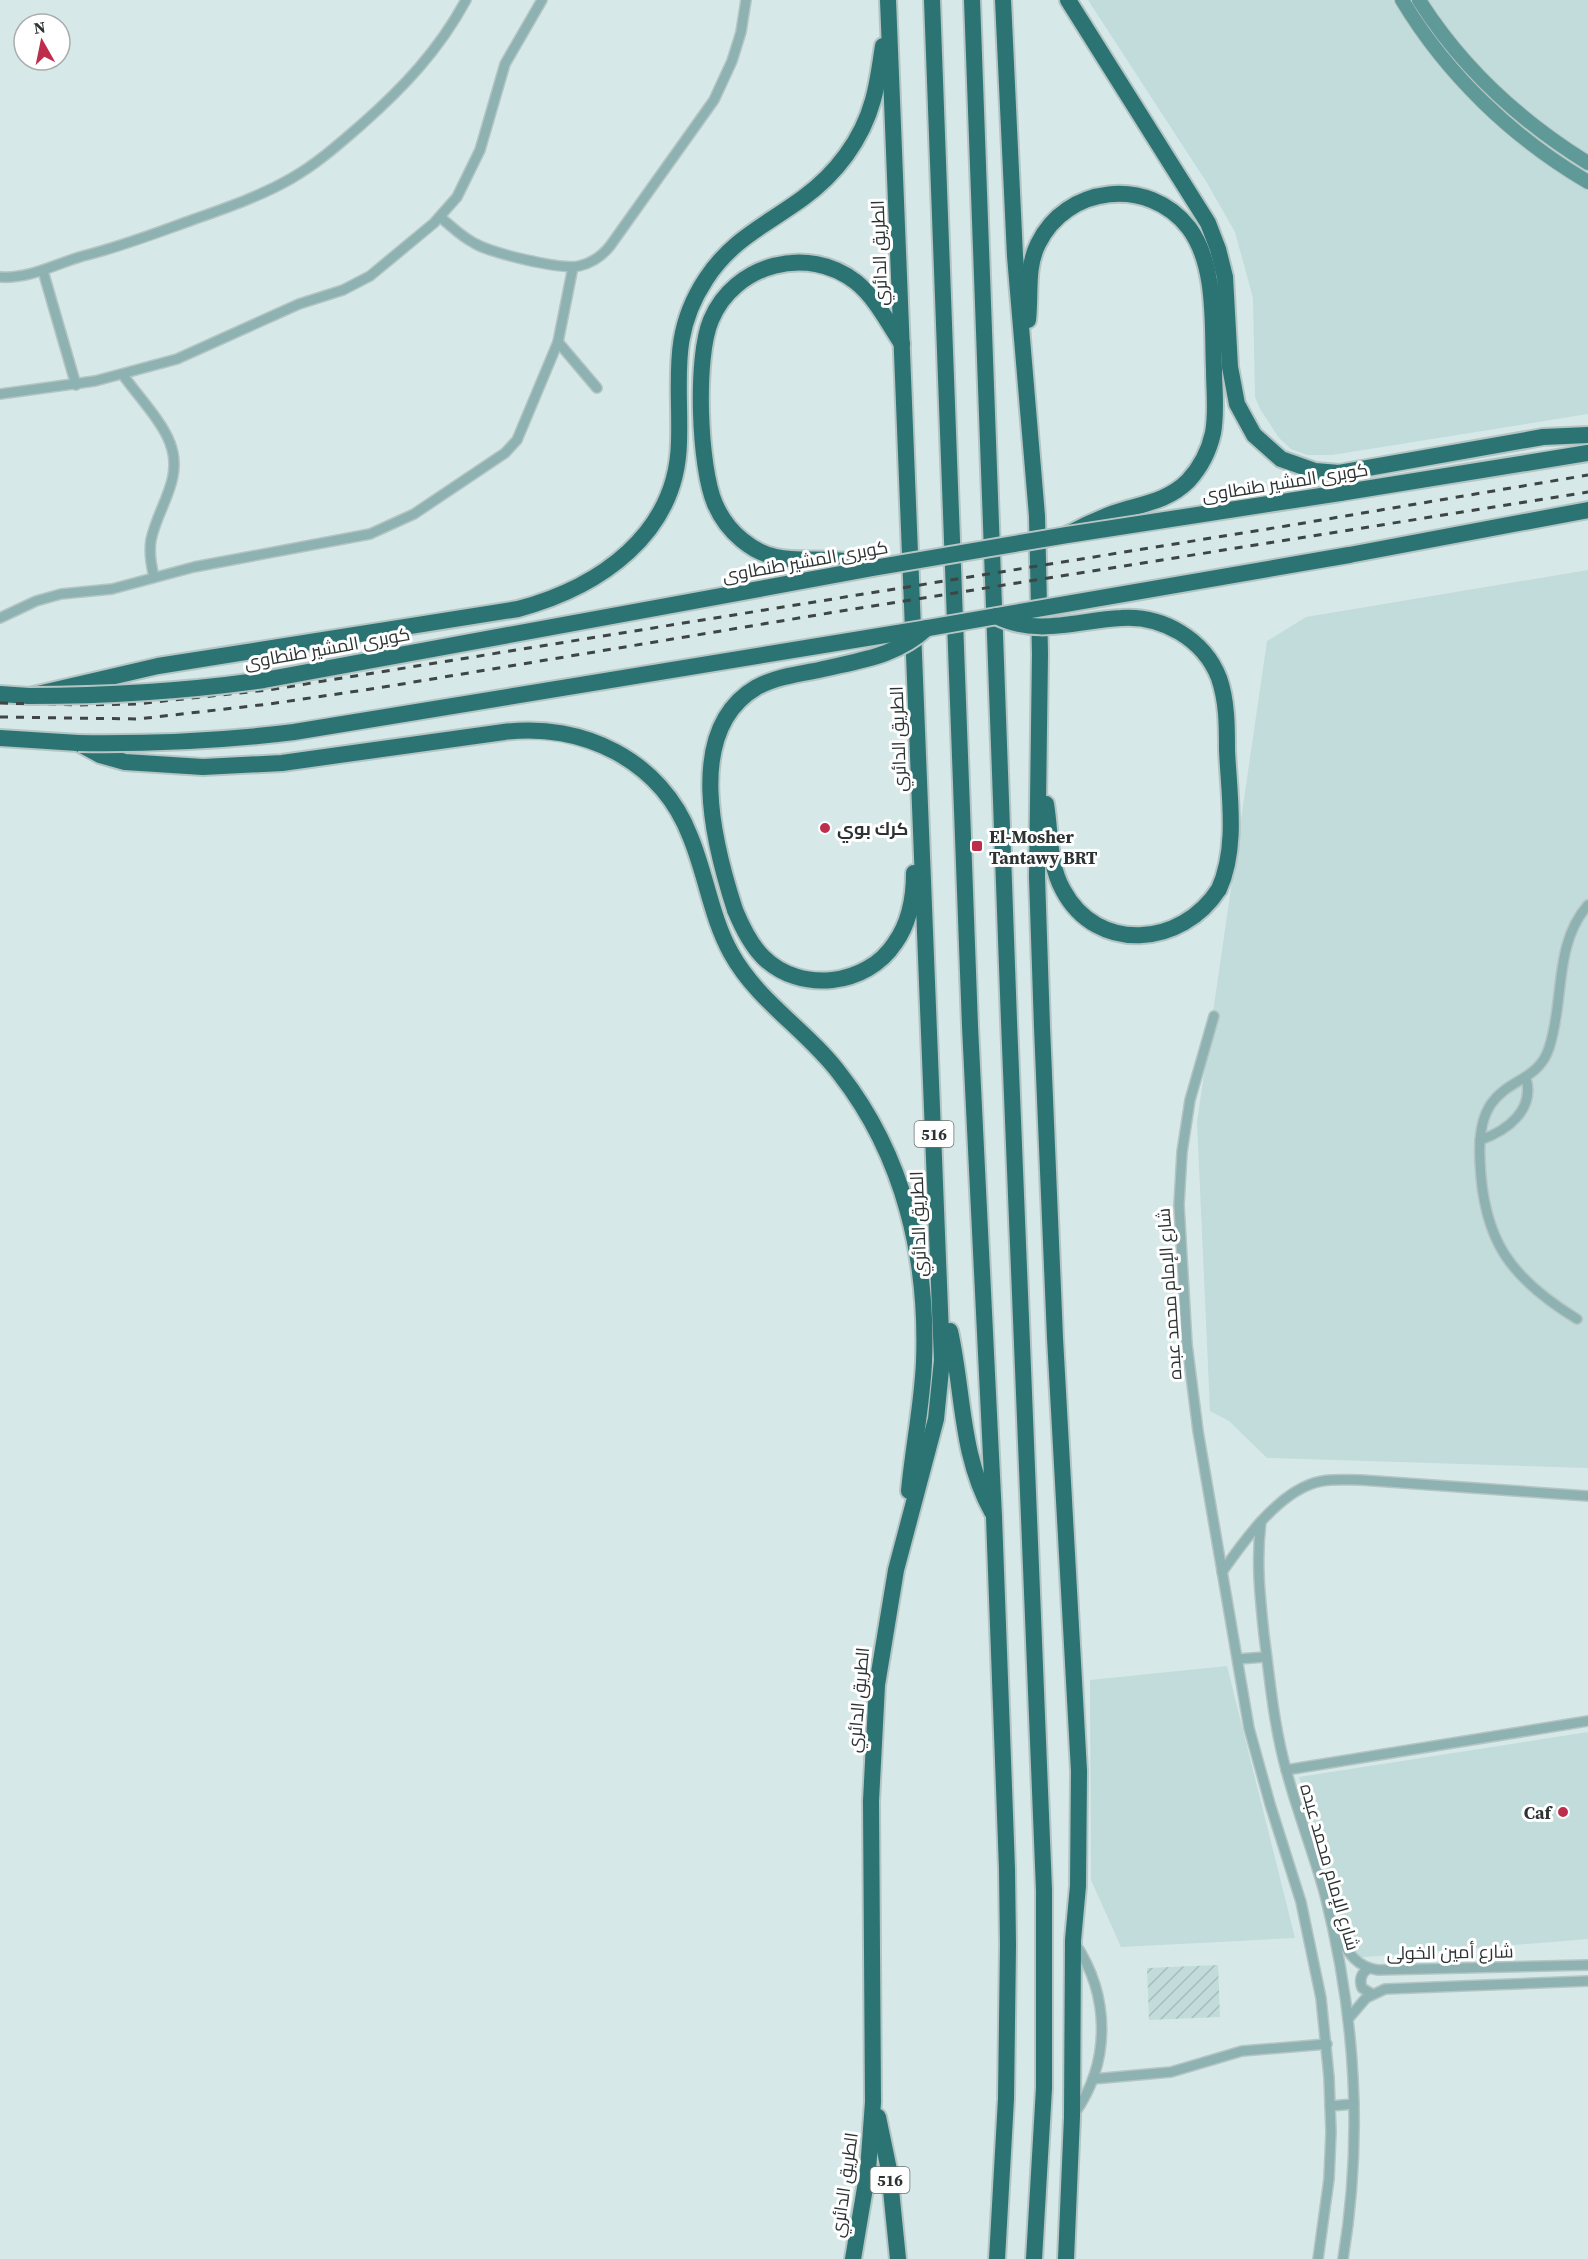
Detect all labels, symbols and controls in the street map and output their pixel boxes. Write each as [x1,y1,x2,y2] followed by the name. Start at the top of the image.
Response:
[12,12,72,72] north arrow
[32,15,47,39] text: N
[865,200,895,306] street label: الطريق الدائري
[1200,457,1370,507] street label: كوبرى المشير طنطاوى
[720,534,890,588] street label: كوبرى المشير طنطاوى
[242,621,412,675] street label: كوبرى المشير طنطاوى
[884,686,914,792] street label: الطريق الدائري
[837,816,908,843] place label: كرك بوي
[818,821,832,835] marker: كرك بوي
[989,824,1098,870] place label: El-Mosher Tantawy BRT
[970,839,984,853] marker: El-Mosher Tantawy BRT
[914,1121,954,1147] road number: 516
[904,1171,934,1277] street label: الطريق الدائري
[1151,1207,1187,1381] street label: شارع الإمام محمد عبده
[841,1646,877,1754] street label: الطريق الدائري
[1294,1781,1366,1953] street label: شارع الإمام محمد عبده
[1524,1800,1553,1825] place label: Caf
[1556,1805,1570,1819] marker: Caf
[1386,1938,1514,1966] street label: شارع أمين الخولى
[824,2131,866,2239] street label: الطريق الدائري
[870,2167,910,2193] road number: 516

